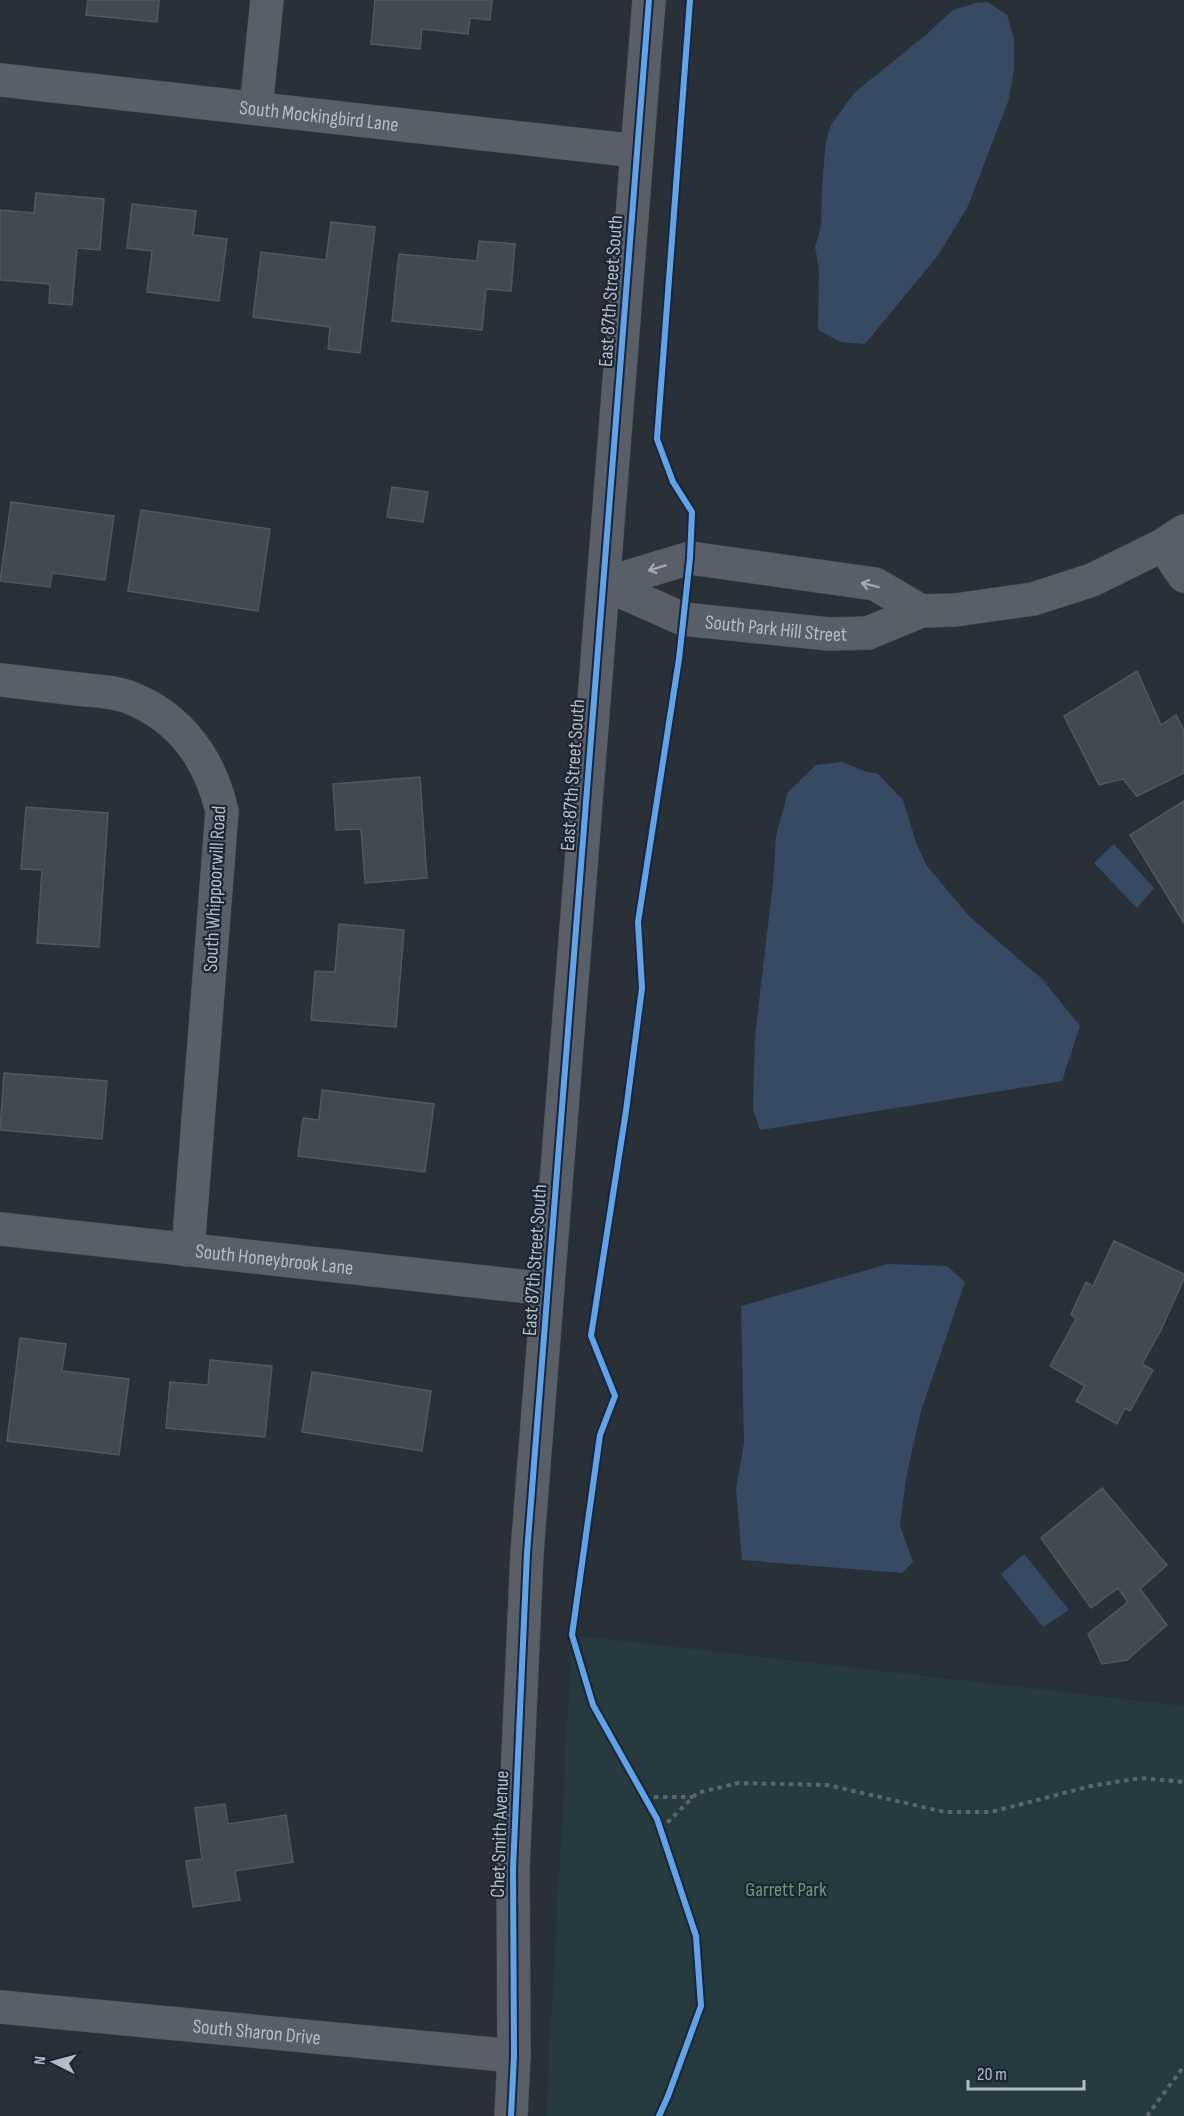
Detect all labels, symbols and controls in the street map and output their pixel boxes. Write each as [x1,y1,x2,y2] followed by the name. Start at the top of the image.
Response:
[238,96,400,137] street label: South Mockingbird Lane
[594,214,628,368] street label: East 87th Street South
[648,563,667,574] one-way arrow
[860,578,879,590] one-way arrow
[704,610,847,647] street label: South Park Hill Street
[556,698,590,852] street label: East 87th Street South
[199,805,231,973] street label: South Whippoorwill Road
[518,1183,552,1337] street label: East 87th Street South
[194,1239,354,1281] street label: South Honeybrook Lane
[486,1770,514,1898] street label: Chet Smith Avenue
[745,1878,827,1902] park label: Garrett Park
[192,2014,322,2051] street label: South Sharon Drive
[24,2032,84,2092] north arrow
[968,2053,1084,2091] scale bar
[31,2055,50,2066] text: N
[977,2064,1007,2085] text: 20 m

